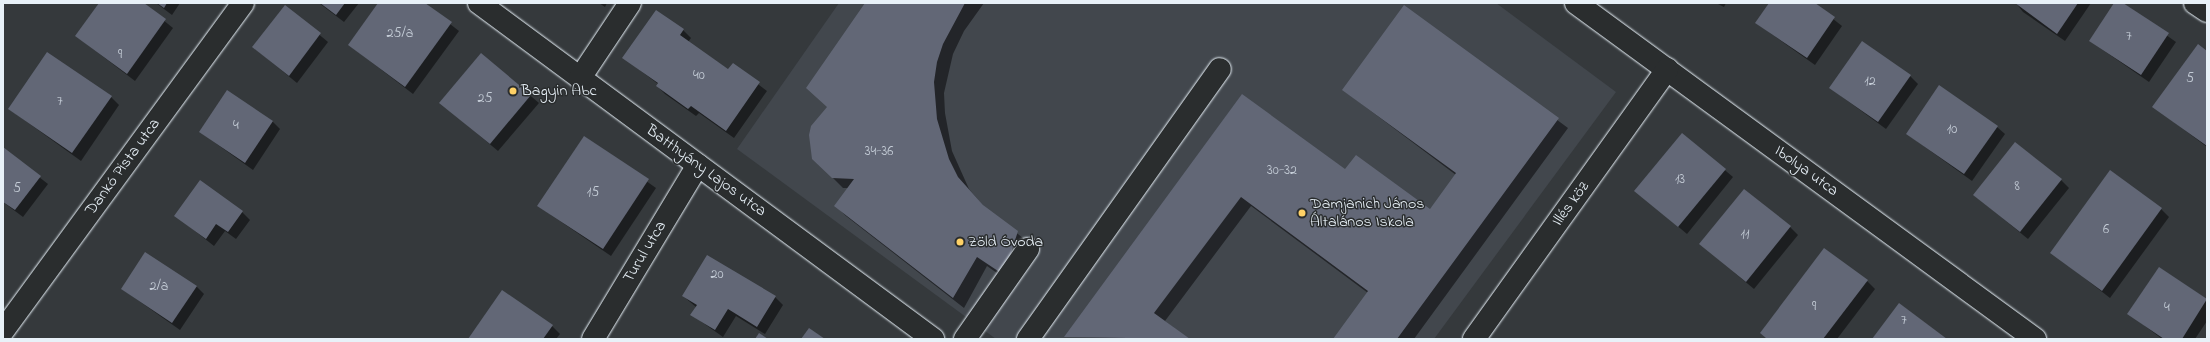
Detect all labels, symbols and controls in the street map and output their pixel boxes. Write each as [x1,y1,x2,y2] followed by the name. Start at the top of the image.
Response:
[387,26,413,42] house number: 25/a
[2126,29,2132,45] house number: 7
[118,47,122,63] house number: 9
[693,68,705,84] house number: 40
[2186,71,2194,87] house number: 5
[1864,74,1876,90] house number: 12
[521,81,597,101] place label: Bagyin Abc
[508,86,518,96] marker: Bagyin Abc
[478,91,492,107] house number: 25
[57,94,63,110] house number: 7
[81,115,165,219] street label: Dankó Pista utca
[233,118,239,134] house number: 4
[642,121,770,221] street label: Batthyány Lajos utca
[1947,122,1957,138] house number: 10
[1770,141,1842,201] street label: Ibolya utca
[865,144,893,160] house number: 34-36
[1267,163,1297,179] house number: 30-32
[1675,172,1685,188] house number: 13
[1548,178,1594,230] street label: Illés köz
[2014,179,2020,195] house number: 8
[13,181,21,197] house number: 5
[587,185,599,201] house number: 15
[1310,194,1424,232] place label: Damjanich János Általános Iskola
[1297,208,1307,218] marker: Damjanich János Általános Iskola
[619,218,671,286] street label: Turul utca
[2103,222,2109,238] house number: 6
[1741,227,1749,243] house number: 11
[968,232,1043,252] place label: Zöld Óvoda
[955,237,965,247] marker: Zöld Óvoda
[710,267,724,283] house number: 20
[150,279,168,295] house number: 2/a
[1812,299,1816,315] house number: 9
[2164,300,2170,316] house number: 4
[1901,313,1907,329] house number: 7

